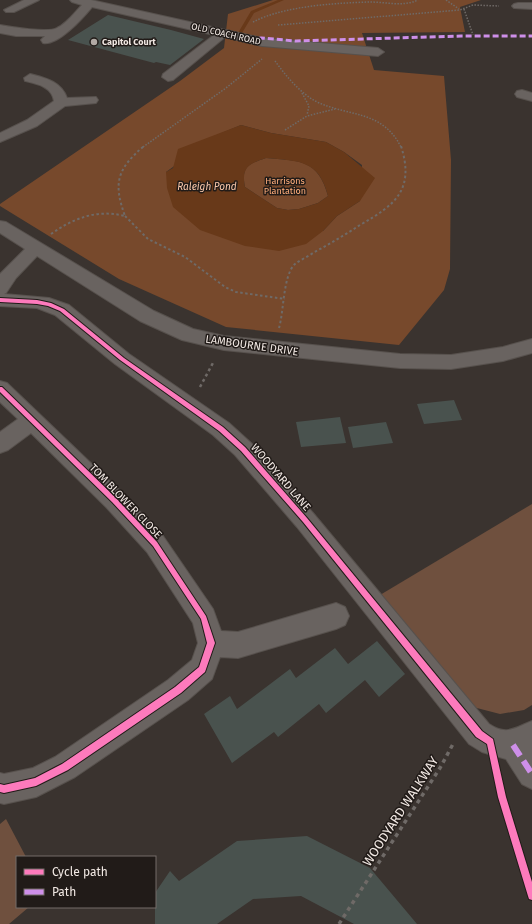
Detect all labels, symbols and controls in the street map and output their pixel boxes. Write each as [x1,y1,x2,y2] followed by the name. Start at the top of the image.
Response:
[190,21,262,47] street label: OLD COACH ROAD
[89,37,99,47] marker: Capitol Court
[102,37,156,47] place label: Capitol Court
[264,176,306,196] park label: Harrisons Plantation
[177,181,237,193] water label: Raleigh Pond
[205,333,299,358] street label: LAMBOURNE DRIVE
[248,441,313,514] street label: WOODYARD LANE
[87,461,165,541] street label: TOM BLOWER CLOSE
[359,753,442,869] street label: WOODYARD WALKWAY
[16,856,156,908] legend
[52,865,108,879] text: Cycle path
[52,885,76,899] text: Path

